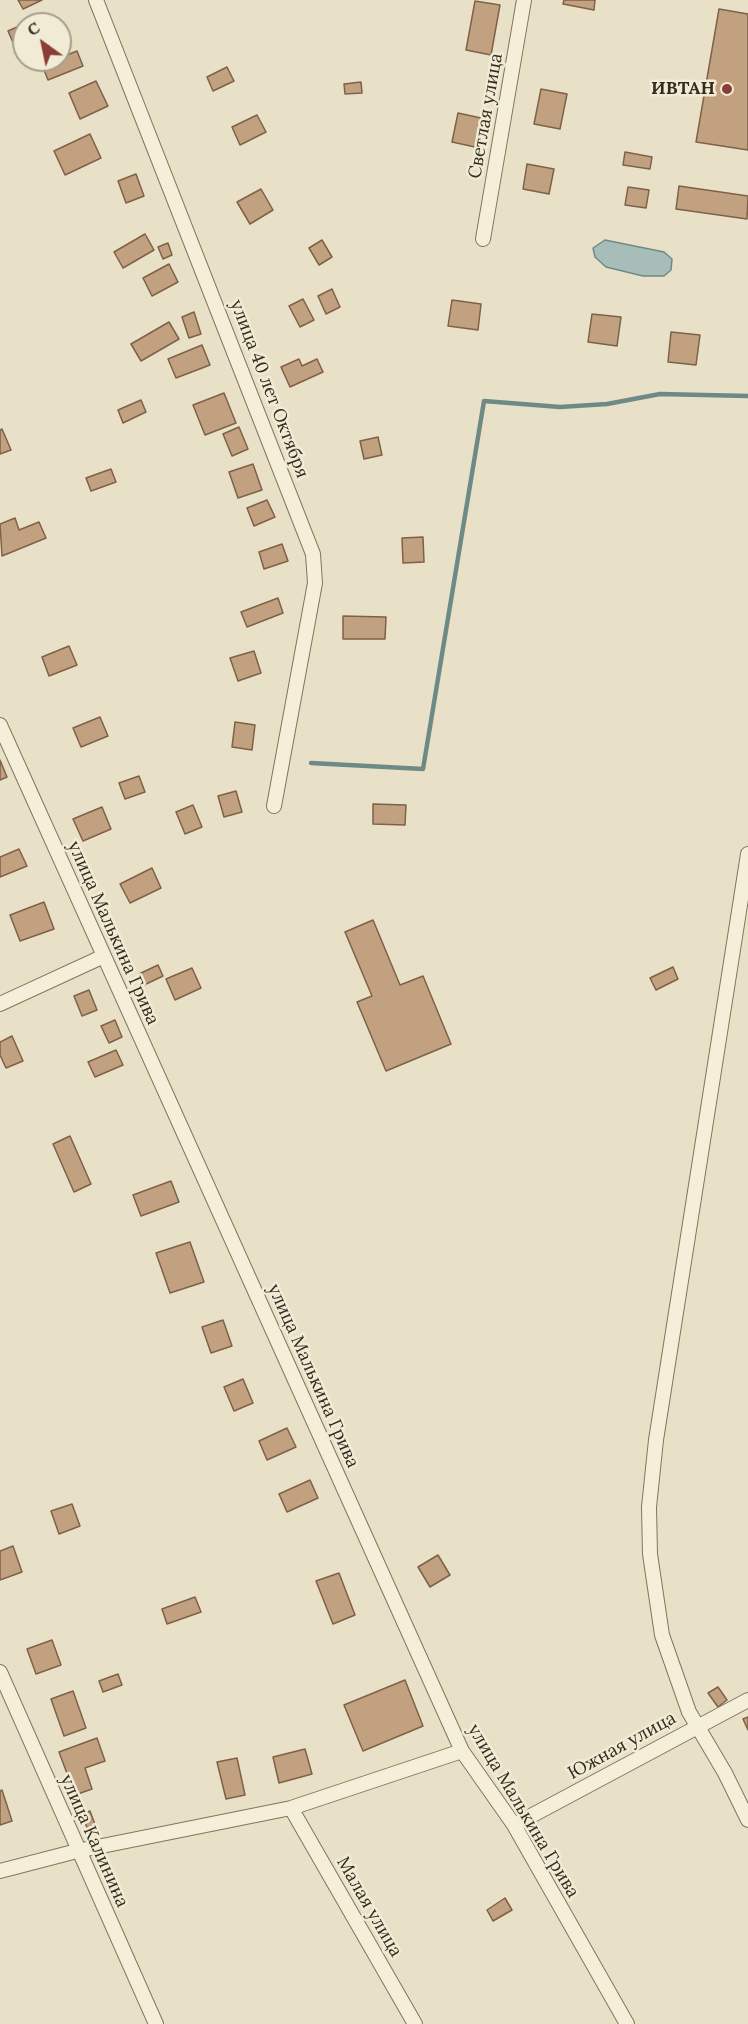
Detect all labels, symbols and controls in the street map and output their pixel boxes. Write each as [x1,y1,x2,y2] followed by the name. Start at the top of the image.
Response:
[12,12,72,72] north arrow
[23,17,43,40] text: С
[464,52,508,180] street label: Светлая улица
[651,78,715,100] place label: ИВТАН
[720,82,734,96] marker: ИВТАН
[225,297,313,481] street label: улица 40 лет Октября
[63,838,163,1028] street label: улица Малькина Грива
[263,1281,363,1471] street label: улица Малькина Грива
[564,1707,680,1785] street label: Южная улица
[463,1720,583,1902] street label: улица Малькина Грива
[55,1771,133,1911] street label: улица Калинина
[332,1853,406,1961] street label: Малая улица

